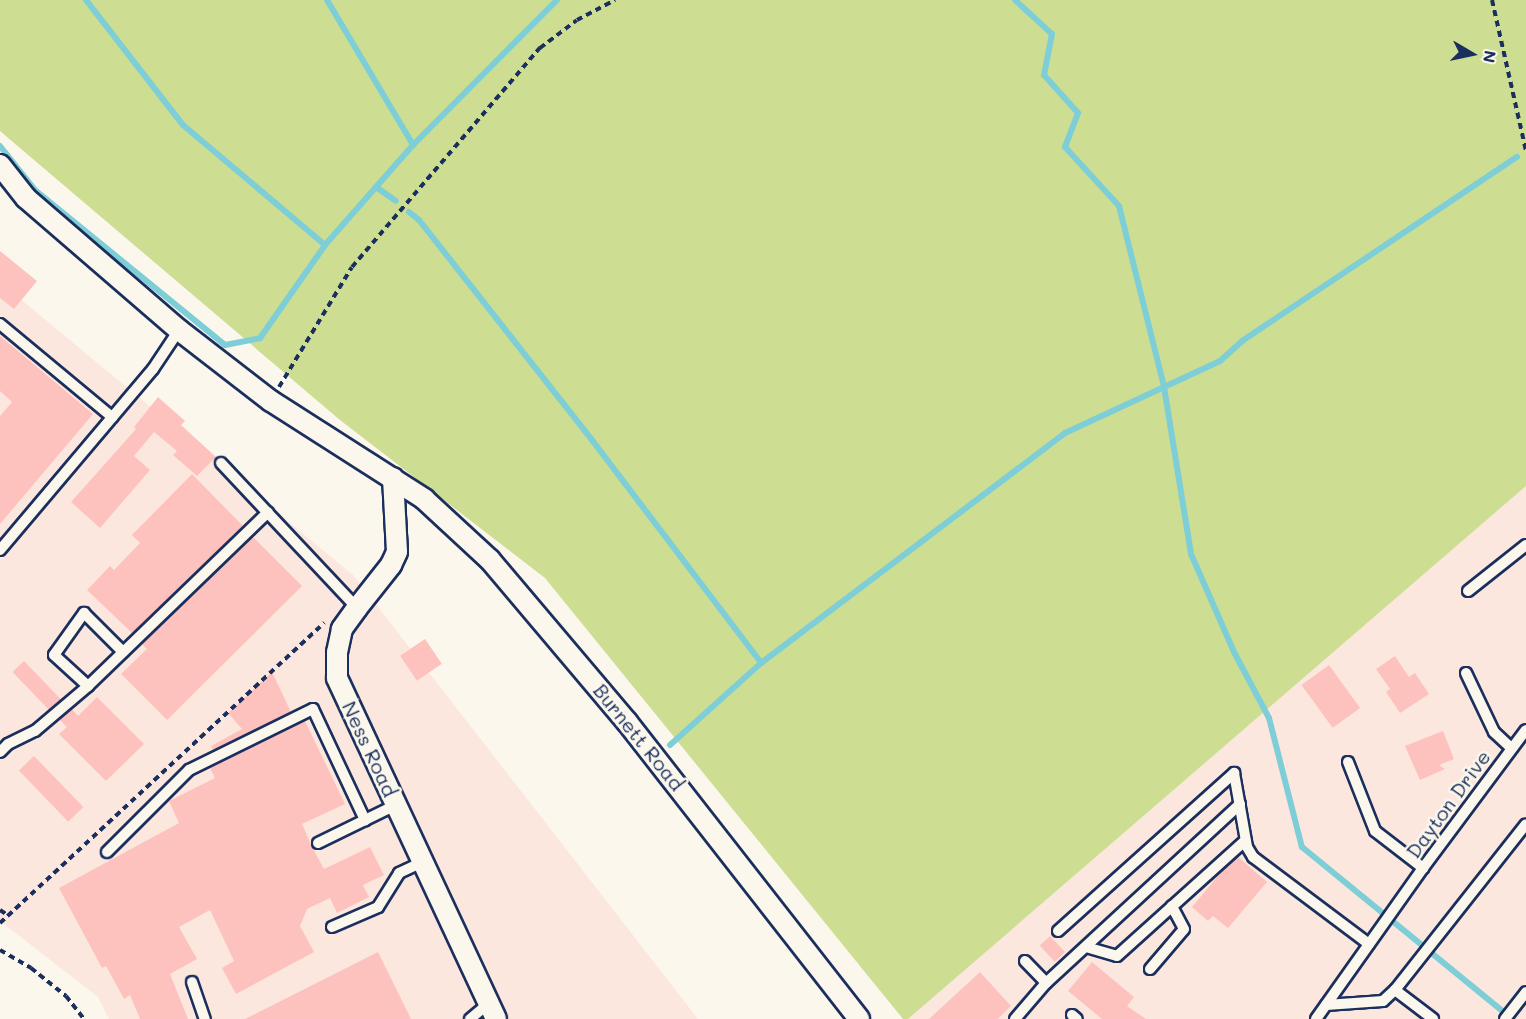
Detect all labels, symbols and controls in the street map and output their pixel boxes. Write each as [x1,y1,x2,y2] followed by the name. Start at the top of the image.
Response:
[1442,24,1502,84] north arrow
[1479,49,1502,65] text: N
[589,679,689,795] street label: Burnett Road
[337,697,403,801] street label: Ness Road
[1401,745,1495,863] street label: Dayton Drive

